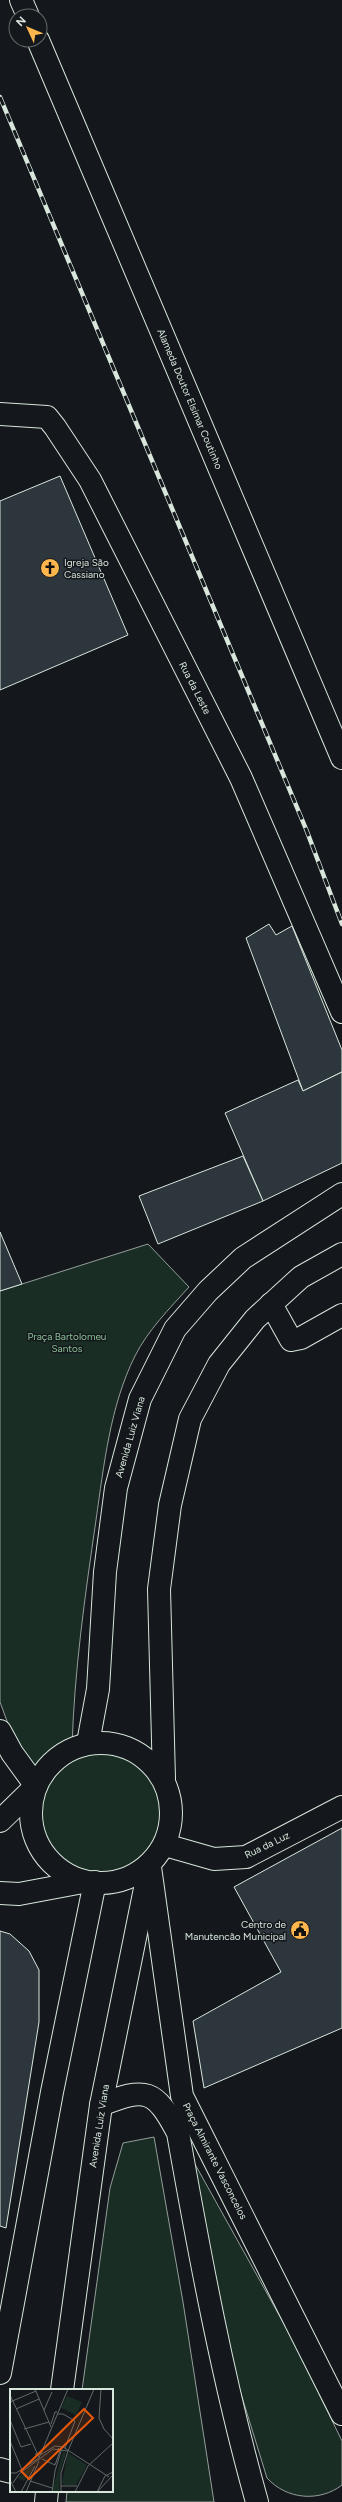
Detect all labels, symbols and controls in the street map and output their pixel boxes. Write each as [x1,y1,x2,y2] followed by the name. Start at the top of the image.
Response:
[8,8,48,48] north arrow
[14,14,29,29] text: N
[154,327,226,471] street label: Alameda Doutor Elsimar Coutinho
[64,556,109,581] place label: Igreja São Cassiano
[39,557,61,579] church icon: Igreja São Cassiano
[176,659,214,717] street label: Rua da Leste
[28,1330,106,1355] park label: Praça Bartolomeu Santos
[112,1395,148,1479] street label: Avenida Luiz Viana
[242,1828,292,1861] street label: Rua da Luz
[185,1918,287,1943] place label: Centro de Manutencão Municipal
[289,1919,311,1941] public building icon: Centro de Manutencão Municipal
[86,2083,112,2169] street label: Avenida Luiz Viana
[180,2100,250,2222] street label: Praça Almirante Vasconcelos
[10,2389,113,2492] inset map

